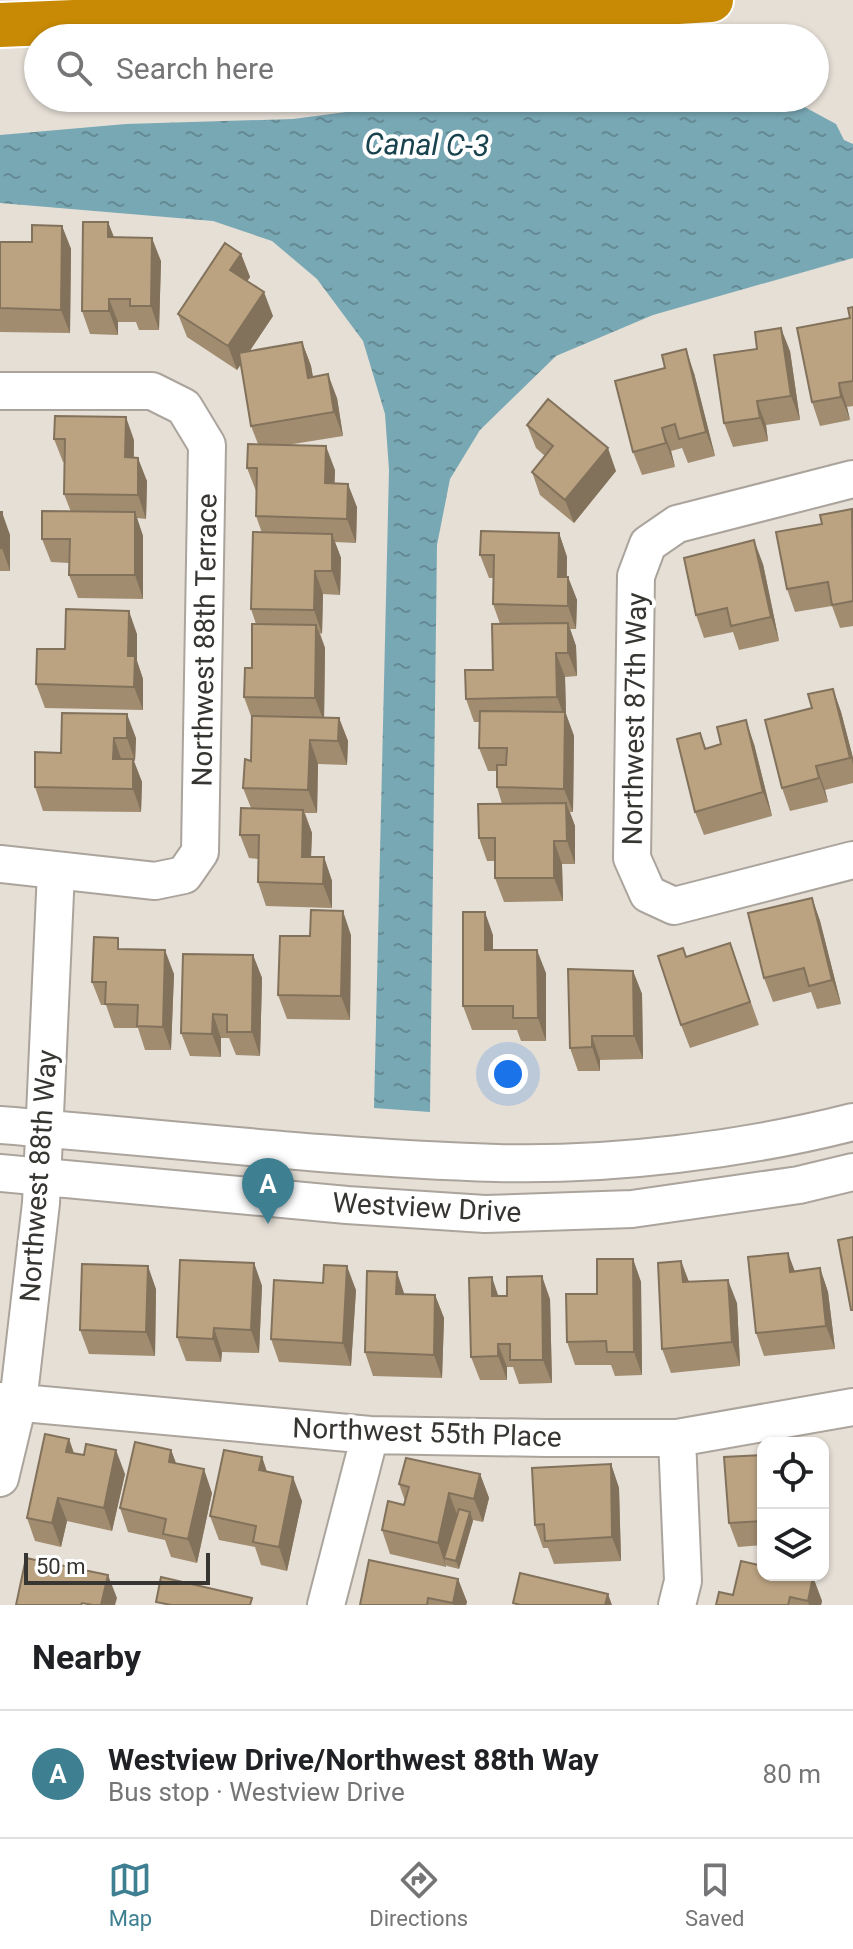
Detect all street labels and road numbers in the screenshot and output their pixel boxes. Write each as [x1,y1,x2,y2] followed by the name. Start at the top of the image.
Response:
[185,493,224,787] street label: Northwest 88th Terrace
[616,592,653,846] street label: Northwest 87th Way
[13,1049,64,1303] street label: Northwest 88th Way
[332,1186,522,1229] street label: Westview Drive
[292,1411,562,1454] street label: Northwest 55th Place

